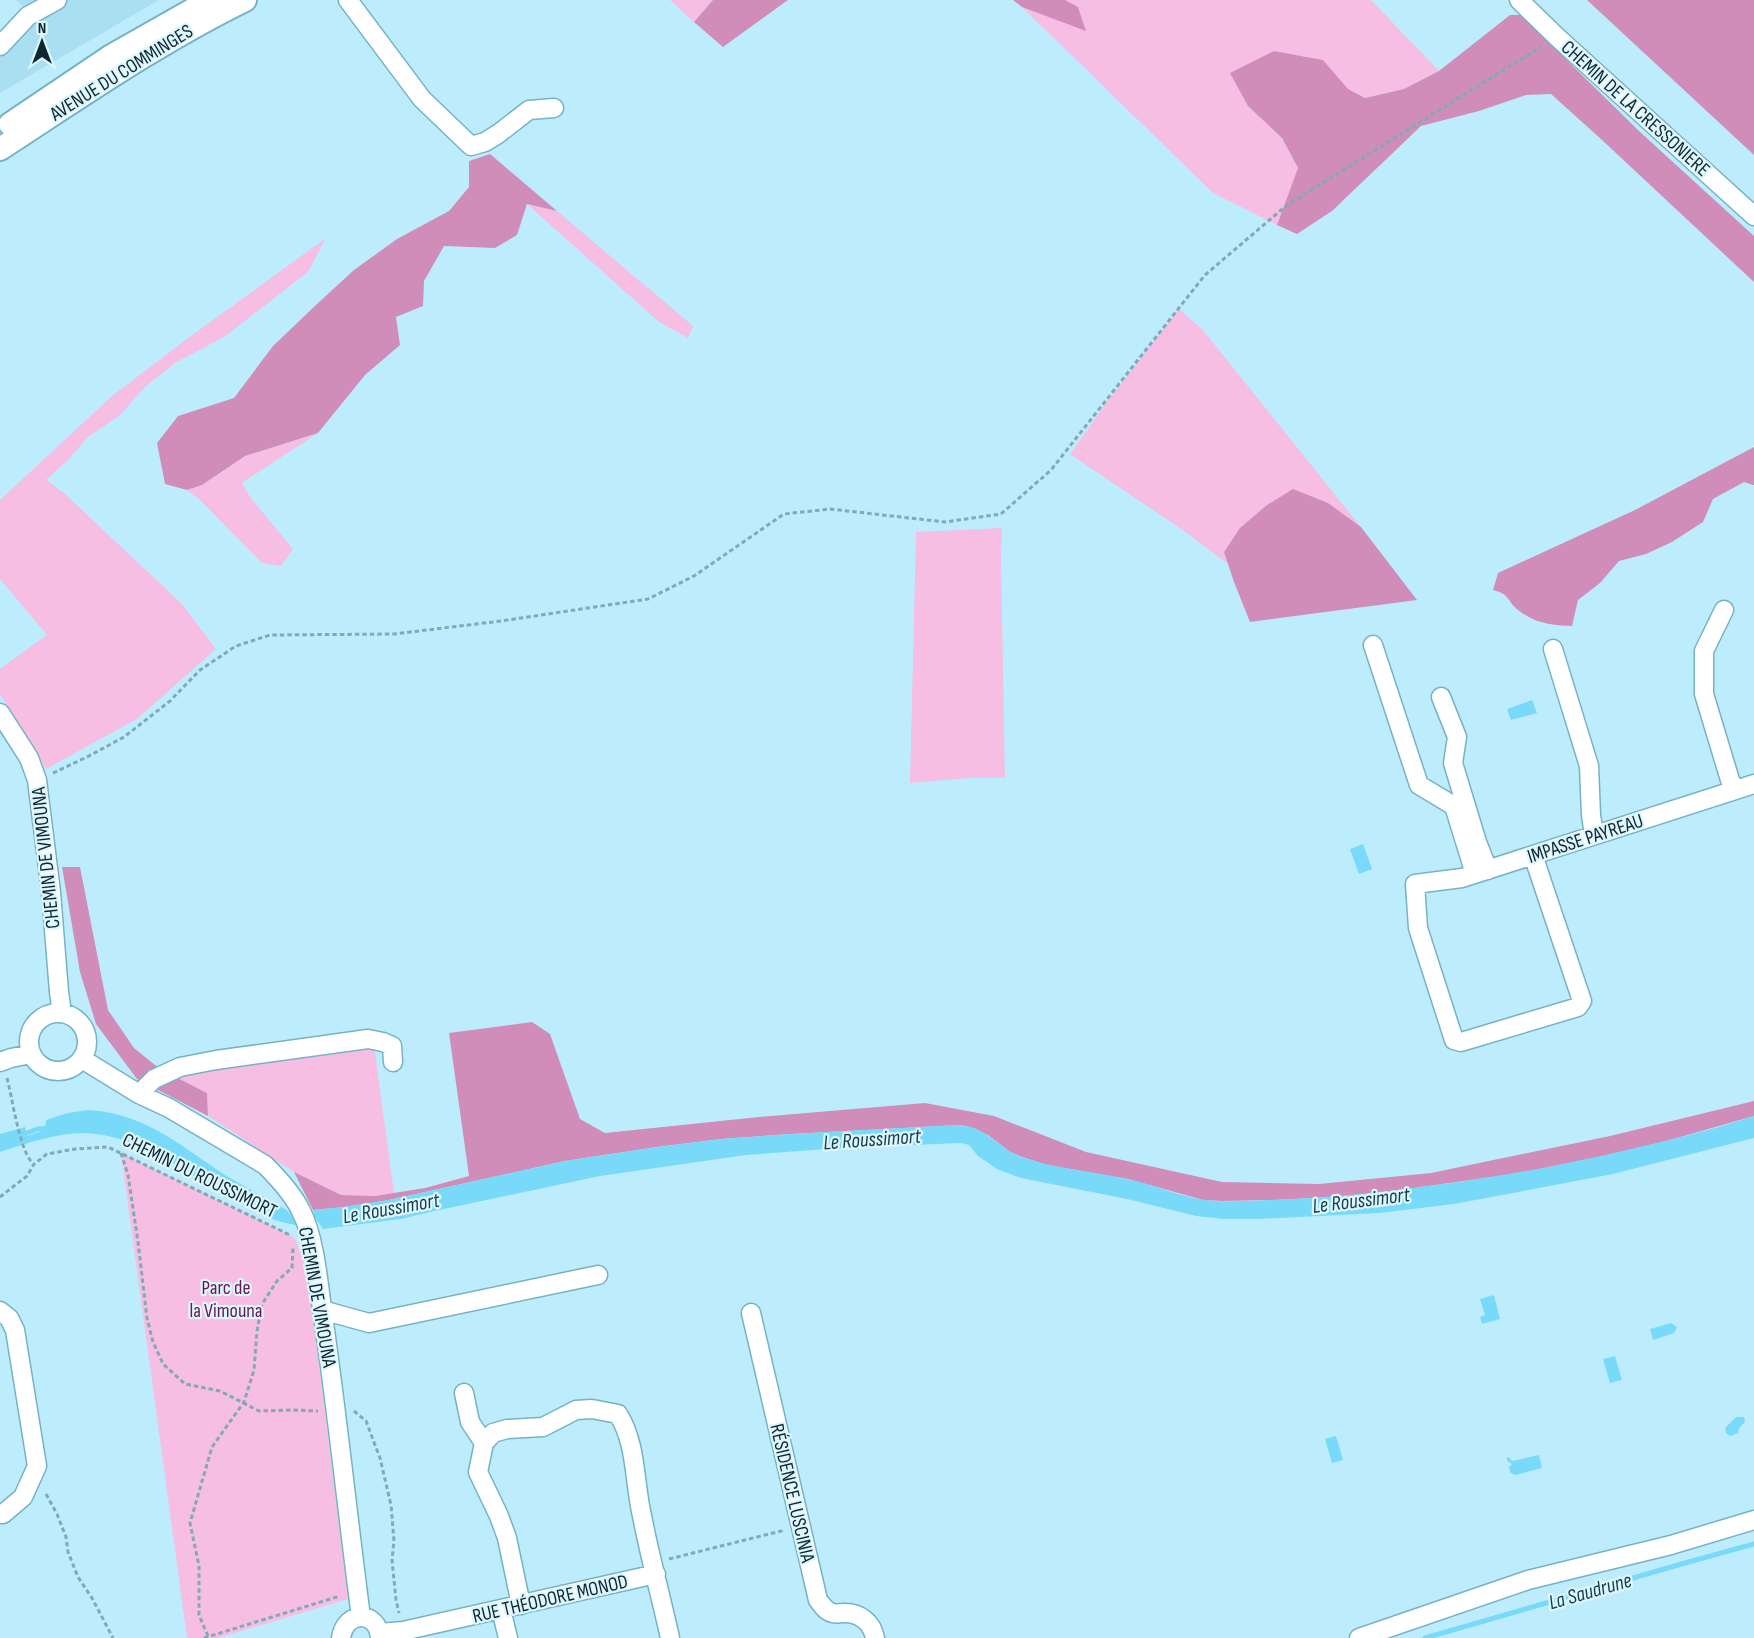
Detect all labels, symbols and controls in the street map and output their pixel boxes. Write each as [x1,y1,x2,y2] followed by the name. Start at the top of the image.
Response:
[12,12,72,72] north arrow
[38,19,46,38] text: N
[45,19,197,127] street label: AVENUE DU COMMINGES
[1556,36,1715,182] street label: CHEMIN DE LA CRESSONIERE
[27,786,65,930] street label: CHEMIN DE VIMOUNA
[1524,809,1646,869] street label: IMPASSE PAYREAU
[822,1124,922,1155] water label: Le Roussimort
[118,1128,281,1224] street label: CHEMIN DU ROUSSIMORT
[1311,1182,1412,1219] water label: Le Roussimort
[341,1188,442,1229] water label: Le Roussimort
[293,1225,341,1370] street label: CHEMIN DE VIMOUNA
[189,1276,263,1323] park label: Parc de la Vimouna
[764,1422,820,1565] street label: RÉSIDENCE LUSCINIA
[1546,1568,1635,1615] water label: La Saudrune
[470,1569,630,1629] street label: RUE THÉODORE MONOD

